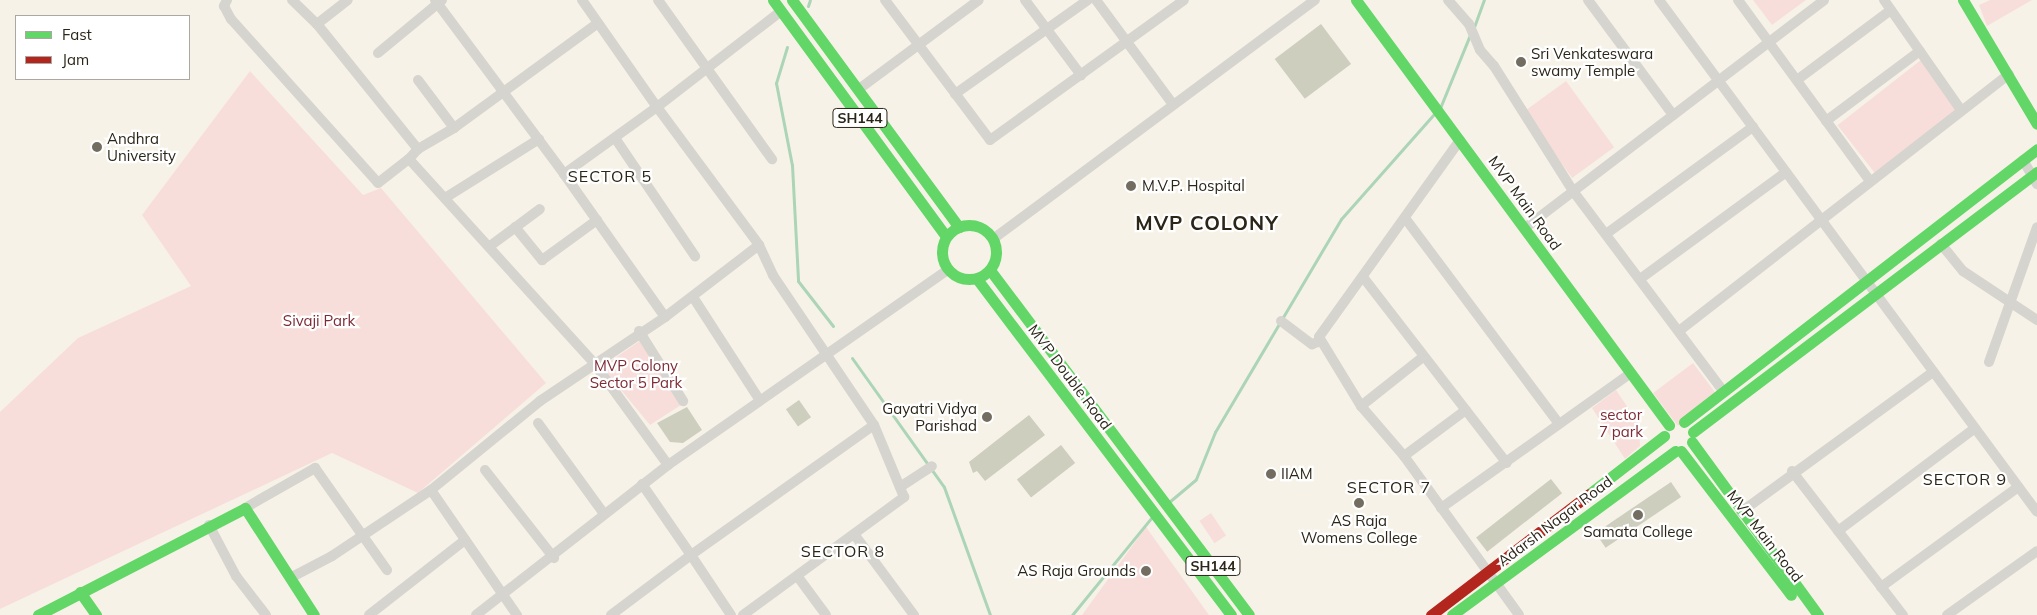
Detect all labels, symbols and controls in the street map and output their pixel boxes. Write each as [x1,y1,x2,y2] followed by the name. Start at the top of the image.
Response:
[15,15,190,80] legend
[62,25,92,44] text: Fast
[1531,44,1653,79] place label: Sri Venkateswara swamy Temple
[62,50,89,69] text: Jam
[1515,56,1527,68] marker: Sri Venkateswara swamy Temple
[831,106,889,130] road number: SH144
[107,129,176,164] place label: Andhra University
[91,141,103,153] marker: Andhra University
[1485,152,1565,254] street label: MVP Main Road
[567,166,653,186] district label: SECTOR 5
[1142,177,1245,195] place label: M.V.P. Hospital
[1124,179,1138,193] marker: M.V.P. Hospital
[1134,210,1280,234] district label: MVP COLONY
[283,312,355,330] park label: Sivaji Park
[1025,321,1115,433] street label: MVP Double Road
[590,356,682,391] park label: MVP Colony Sector 5 Park
[882,399,977,434] place label: Gayatri Vidya Parishad
[1599,405,1643,440] park label: sector 7 park
[981,411,993,423] marker: Gayatri Vidya Parishad
[1281,465,1313,483] place label: IIAM
[1265,468,1277,480] marker: IIAM
[1922,469,2008,489] district label: SECTOR 9
[1494,472,1616,570] street label: Adarsh Nagar Road
[1346,477,1432,497] district label: SECTOR 7
[1723,486,1807,586] street label: MVP Main Road
[1353,497,1365,509] marker: AS Raja Womens College
[1632,509,1644,521] marker: Samata College
[1301,511,1417,546] place label: AS Raja Womens College
[1583,523,1693,541] place label: Samata College
[800,541,886,561] district label: SECTOR 8
[1184,554,1242,578] road number: SH144
[1017,562,1136,580] place label: AS Raja Grounds
[1140,565,1152,577] marker: AS Raja Grounds

